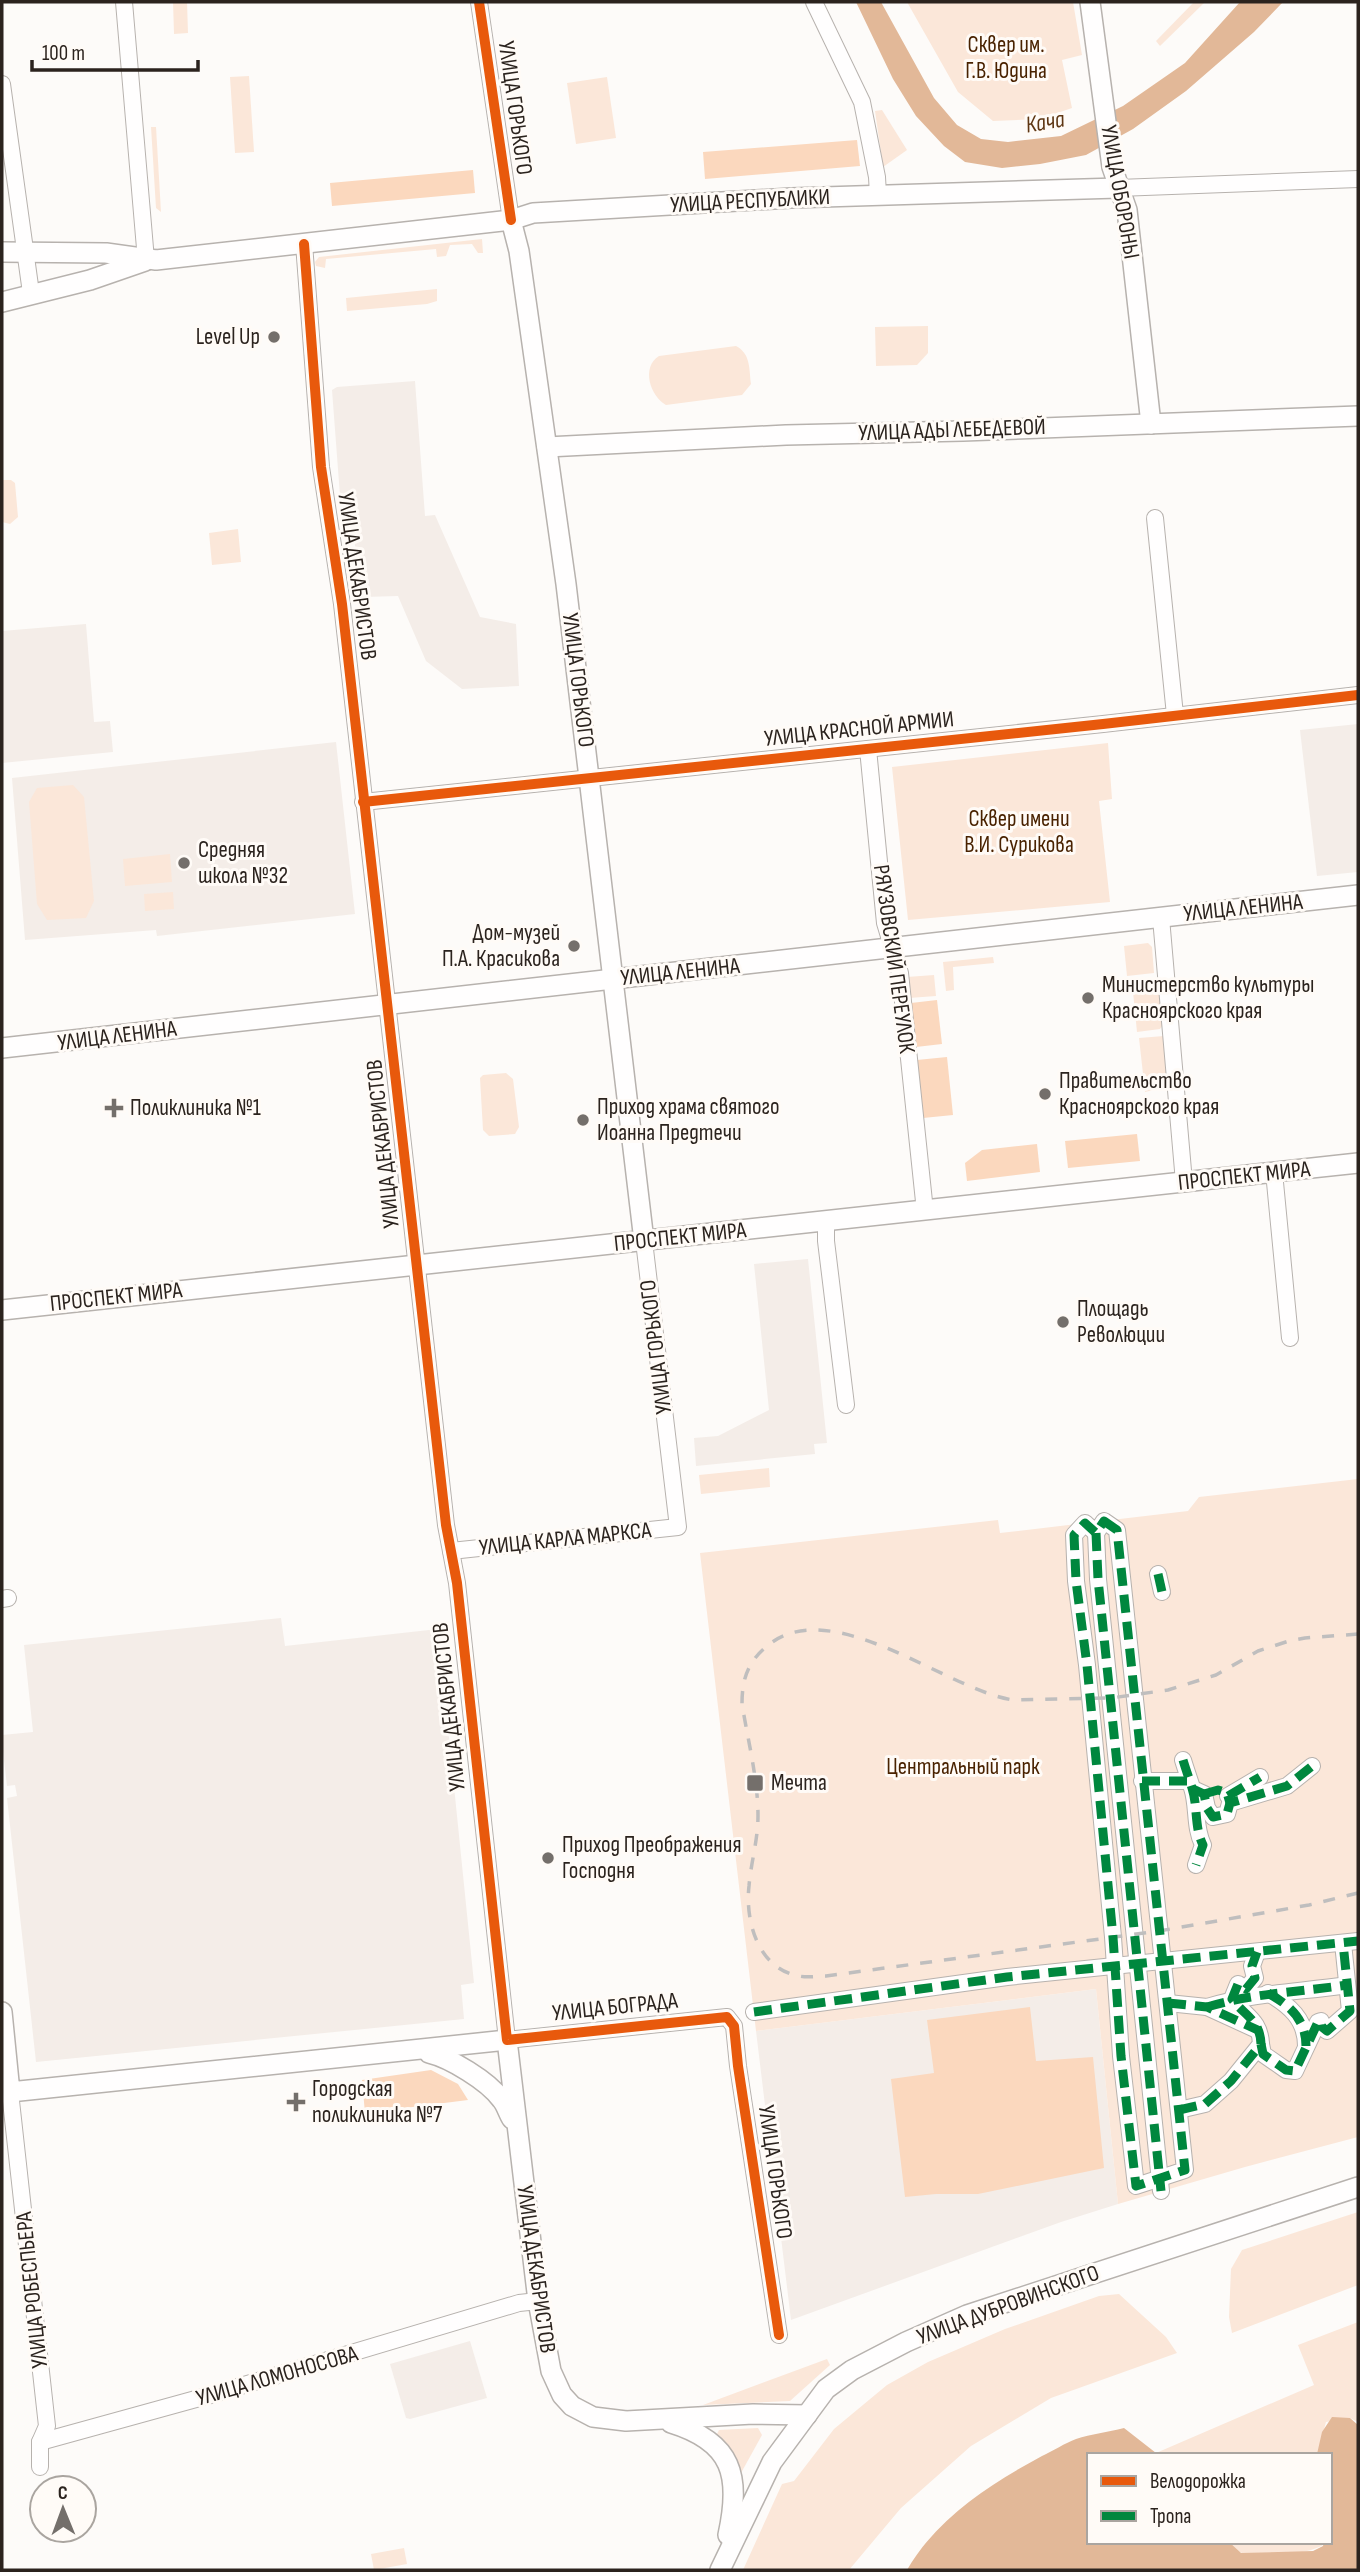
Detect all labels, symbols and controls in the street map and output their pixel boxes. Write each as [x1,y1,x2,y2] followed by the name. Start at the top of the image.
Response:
[32,28,198,72] scale bar
[965,31,1047,85] park label: Сквер им. Г.В. Юдина
[492,39,538,177] street label: УЛИЦА ГОРЬКОГО
[42,41,85,66] text: 100 m
[1023,104,1067,140] water label: Кача
[1094,123,1146,261] street label: УЛИЦА ОБОРОНЫ
[669,183,831,219] street label: УЛИЦА РЕСПУБЛИКИ
[196,323,260,351] place label: Level Up
[266,329,282,345] marker: Level Up
[858,413,1046,447] street label: УЛИЦА АДЫ ЛЕБЕДЕВОЙ
[331,490,383,662] street label: УЛИЦА ДЕКАБРИСТОВ
[556,611,600,749] street label: УЛИЦА ГОРЬКОГО
[763,705,955,753] street label: УЛИЦА КРАСНОЙ АРМИИ
[964,805,1074,859] park label: Сквер имени В.И. Сурикова
[198,836,288,890] place label: Средняя школа №32
[176,855,192,871] marker: Средняя школа №32
[867,863,921,1056] street label: РЯУЗОВСКИЙ ПЕРЕУЛОК
[1182,888,1304,928] street label: УЛИЦА ЛЕНИНА
[442,919,560,973] place label: Дом-музей П.А. Красикова
[566,938,582,954] marker: Дом-музей П.А. Красикова
[619,952,741,992] street label: УЛИЦА ЛЕНИНА
[1102,971,1314,1025] place label: Министерство культуры Красноярского края
[1080,990,1096,1006] marker: Министерство культуры Красноярского края
[56,1015,178,1057] street label: УЛИЦА ЛЕНИНА
[360,1058,406,1230] street label: УЛИЦА ДЕКАБРИСТОВ
[1059,1067,1219,1121] place label: Правительство Красноярского края
[1037,1086,1053,1102] marker: Правительство Красноярского края
[597,1093,780,1147] place label: Приход храма святого Иоанна Предтечи
[130,1094,261,1122] place label: Поликлиника №1
[104,1098,124,1118] marker: Поликлиника №1
[575,1112,591,1128] marker: Приход храма святого Иоанна Предтечи
[1177,1155,1312,1197] street label: ПРОСПЕКТ МИРА
[613,1216,748,1258] street label: ПРОСПЕКТ МИРА
[49,1276,184,1318] street label: ПРОСПЕКТ МИРА
[634,1278,678,1416] street label: УЛИЦА ГОРЬКОГО
[1077,1295,1165,1349] place label: Площадь Революции
[1055,1314,1071,1330] marker: Площадь Революции
[478,1516,653,1562] street label: УЛИЦА КАРЛА МАРКСА
[426,1621,472,1793] street label: УЛИЦА ДЕКАБРИСТОВ
[886,1753,1040,1781] park label: Центральный парк
[771,1769,827,1797] place label: Мечта
[745,1773,765,1793] marker: Мечта
[562,1831,741,1885] place label: Приход Преображения Господня
[540,1850,556,1866] marker: Приход Преображения Господня
[551,1986,679,2028] street label: УЛИЦА БОГРАДА
[312,2075,442,2129] place label: Городская поликлиника №7
[286,2092,306,2112] marker: Городская поликлиника №7
[752,2103,798,2241] street label: УЛИЦА ГОРЬКОГО
[510,2183,562,2355] street label: УЛИЦА ДЕКАБРИСТОВ
[10,2210,54,2370] street label: УЛИЦА РОБЕСПЬЕРА
[913,2259,1103,2351] street label: УЛИЦА ДУБРОВИНСКОГО
[193,2340,361,2412] street label: УЛИЦА ЛОМОНОСОВА
[1087,2453,1332,2544] legend
[1150,2469,1246,2494] text: Велодорожка
[28,2474,98,2544] north arrow
[58,2482,68,2505] text: С
[1150,2504,1191,2529] text: Тропа

